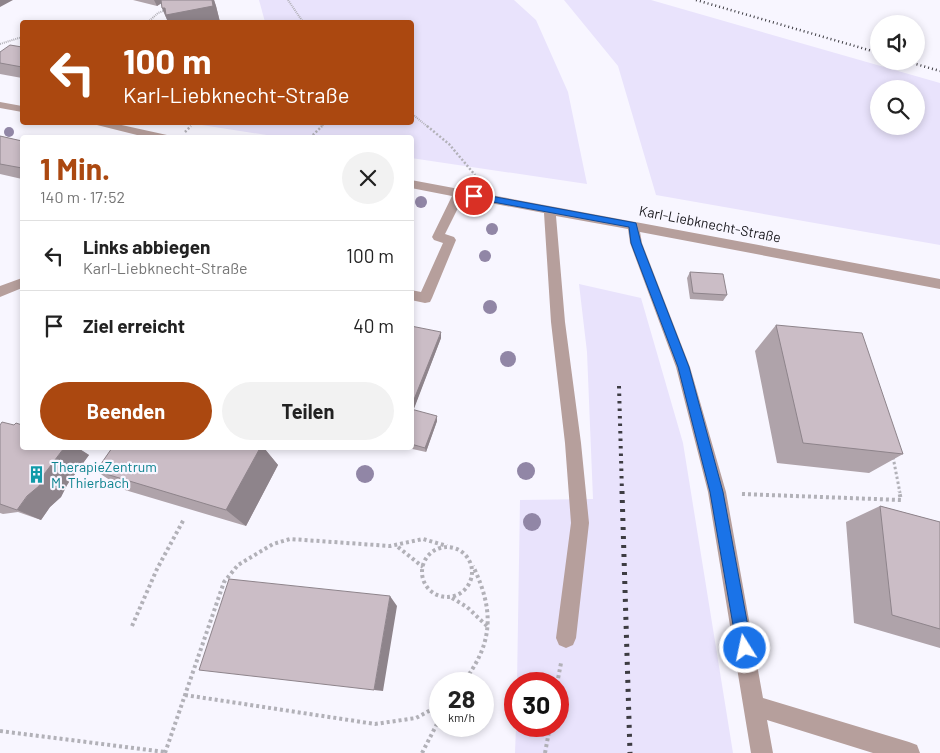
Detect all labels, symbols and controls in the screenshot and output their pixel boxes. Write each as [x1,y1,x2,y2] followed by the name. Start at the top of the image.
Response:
[870,15,925,135] map controls
[870,15,925,70] button: sound
[123,39,212,81] text: 100 m
[40,40,105,105] icon: left
[870,80,925,135] button: search
[123,81,349,107] text: Karl-Liebknecht-Straße
[40,150,110,186] text: 1 Min.
[342,152,394,204] button: close
[453,175,495,217] pin
[460,182,488,210] icon: arrive
[40,187,125,206] text: 140 m · 17:52
[638,201,782,246] street label: Karl-Liebknecht-Straße
[83,235,210,258] text: Links abbiegen
[40,242,68,270] icon: left
[346,244,394,267] text: 100 m
[83,258,248,277] text: Karl-Liebknecht-Straße
[40,312,68,340] icon: arrive
[83,314,185,337] text: Ziel erreicht
[353,314,394,337] text: 40 m
[40,382,212,440] button: Beenden
[222,382,394,440] button: Teilen
[51,458,157,491] place label: TherapieZentrum M. Thierbach
[27,465,47,485] building icon: TherapieZentrum M. Thierbach
[718,621,770,673] position arrow
[504,672,569,737] speed limit sign: 30
[448,683,475,713] text: 28
[448,710,475,724] text: km/h

